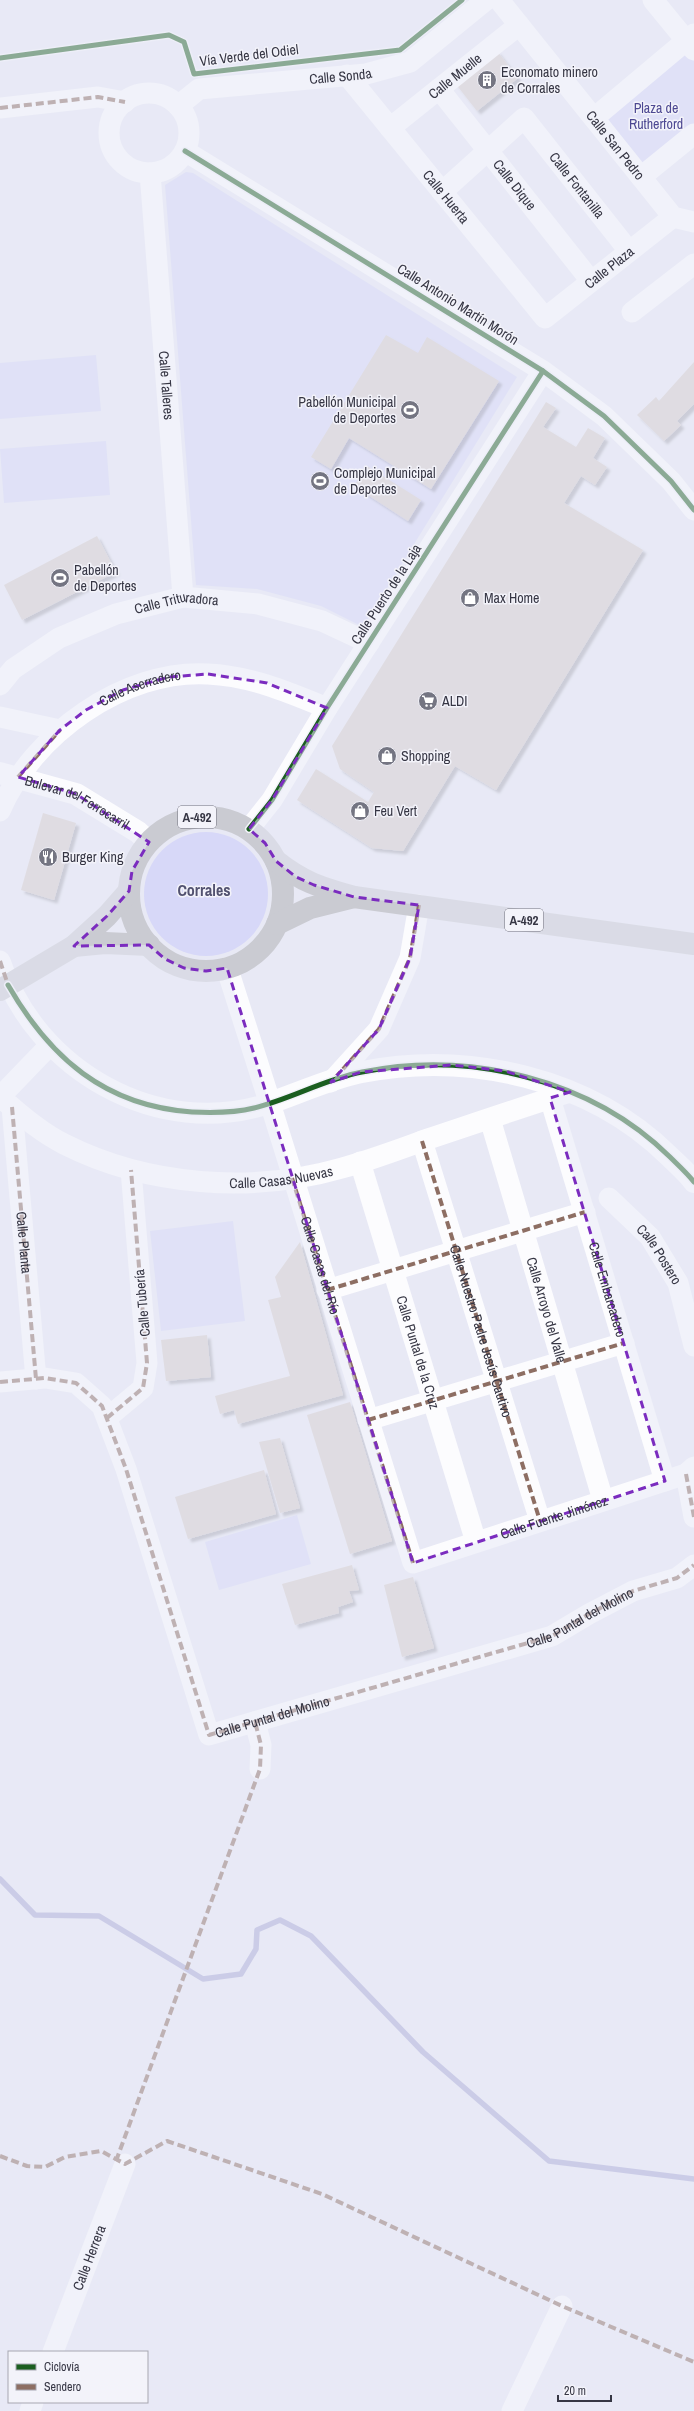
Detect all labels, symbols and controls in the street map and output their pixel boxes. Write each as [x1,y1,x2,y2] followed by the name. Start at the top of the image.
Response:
[199,40,299,70] street label: Vía Verde del Odiel
[425,49,485,103] street label: Calle Muelle
[501,63,598,97] place label: Economato minero de Corrales
[308,64,374,88] street label: Calle Sonda
[476,69,498,91] building icon: Economato minero de Corrales
[629,99,683,133] park label: Plaza de Rutherford
[582,107,649,183] street label: Calle San Pedro
[545,148,609,222] street label: Calle Fontanilla
[489,156,540,214] street label: Calle Dique
[419,166,474,228] street label: Calle Huerta
[581,242,638,293] street label: Calle Plaza
[394,259,522,349] street label: Calle Antonio Martín Morón
[155,350,178,421] street label: Calle Talleres
[298,393,396,427] place label: Pabellón Municipal de Deportes
[399,399,421,421] sports icon: Pabellón Municipal de Deportes
[334,464,435,498] place label: Complejo Municipal de Deportes
[309,470,331,492] sports icon: Complejo Municipal de Deportes
[347,540,426,648] street label: Calle Puerto de la Laja
[74,561,137,595] place label: Pabellón de Deportes
[49,567,71,589] sports icon: Pabellón de Deportes
[459,587,481,609] shop icon: Max Home
[132,588,220,618] street label: Calle Trituradora
[484,589,540,607] place label: Max Home
[96,666,182,710] street label: Calle Aserradero
[417,690,439,712] supermarket icon: ALDI
[441,692,468,710] place label: ALDI
[376,745,398,767] shop icon: Shopping
[401,747,451,765] place label: Shopping
[23,771,133,833] street label: Bulevar del Ferrocarril
[349,800,371,822] shop icon: Feu Vert
[374,802,417,820] place label: Feu Vert
[178,806,216,828] road number: A-492
[37,846,59,868] restaurant icon: Burger King
[62,848,124,866] place label: Burger King
[177,879,231,901] district label: Corrales
[505,909,543,931] road number: A-492
[229,1162,335,1192] street label: Calle Casas Nuevas
[12,1211,36,1275] street label: Calle Planta
[297,1214,344,1316] street label: Calle Casas del Río
[633,1220,686,1288] street label: Calle Postero
[585,1240,630,1339] street label: Calle Embarcadero
[446,1243,516,1419] street label: Calle Nuestro Padre Jesús Cautivo
[522,1255,571,1365] street label: Calle Arroyo del Valle
[130,1268,154,1338] street label: Calle Tubería
[392,1293,444,1411] street label: Calle Puntal de la Cruz
[498,1491,610,1543] street label: Calle Fuente Jiménez
[524,1583,636,1652] street label: Calle Puntal del Molino
[213,1692,331,1742] street label: Calle Puntal del Molino
[68,2222,110,2293] street label: Calle Herrera
[8,2351,148,2403] legend
[44,2359,80,2375] text: Ciclovía
[558,2377,611,2403] scale bar
[44,2379,81,2395] text: Sendero
[564,2383,586,2399] text: 20 m

